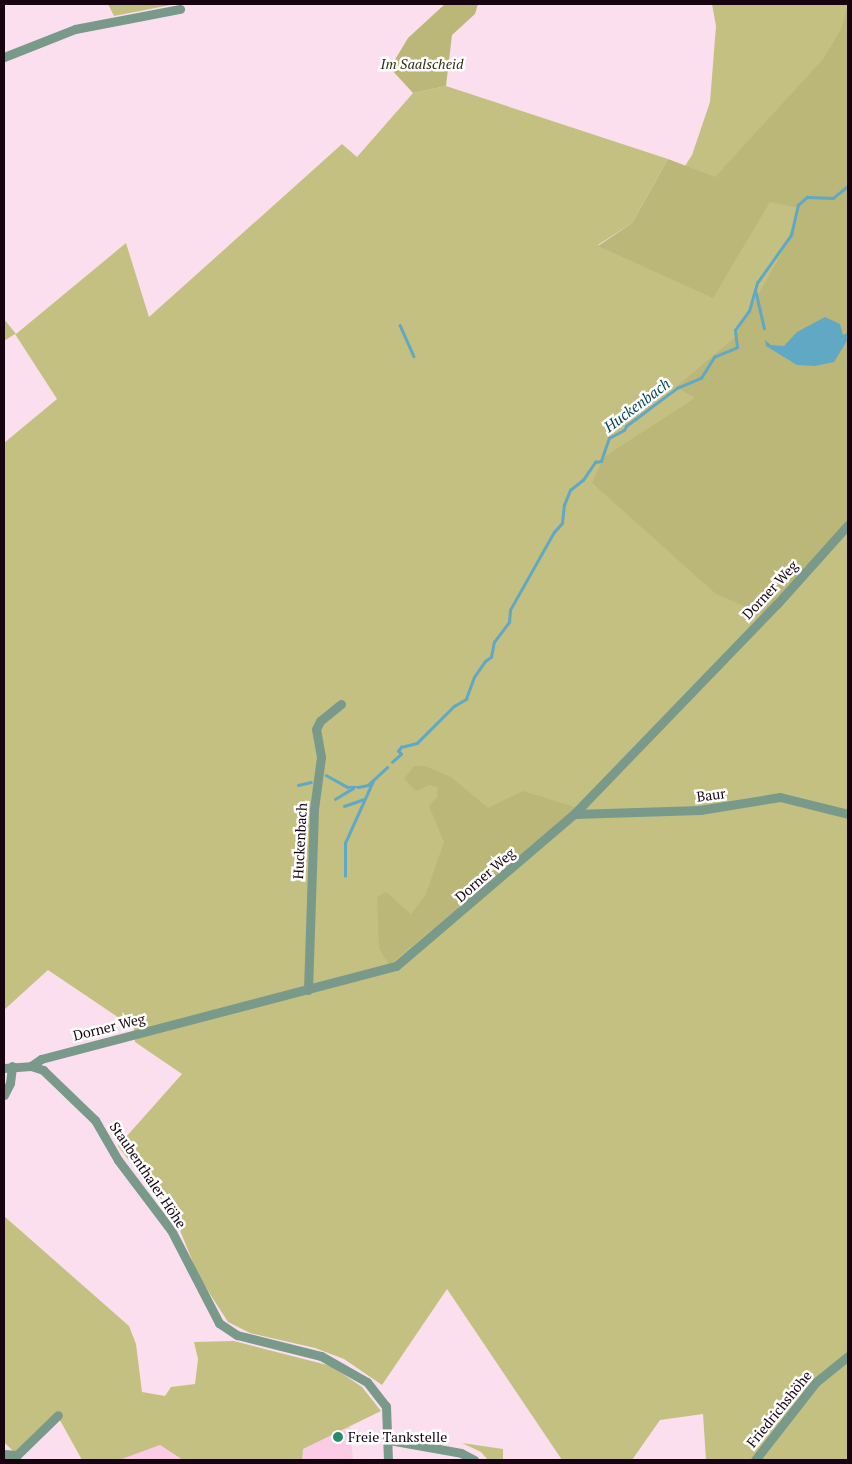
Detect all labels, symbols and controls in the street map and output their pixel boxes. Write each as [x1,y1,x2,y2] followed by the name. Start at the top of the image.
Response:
[381,56,463,72] park label: Im Saalscheid
[600,374,674,436] water label: Huckenbach
[739,557,801,623] street label: Dorner Weg
[696,785,726,805] street label: Baur
[290,802,310,880] street label: Huckenbach
[452,844,518,906] street label: Dorner Weg
[71,1010,147,1044] street label: Dorner Weg
[106,1119,190,1231] street label: Staubenthaler Höhe
[743,1367,815,1451] street label: Friedrichshöhe
[348,1429,447,1445] place label: Freie Tankstelle
[332,1431,344,1443] marker: Freie Tankstelle

